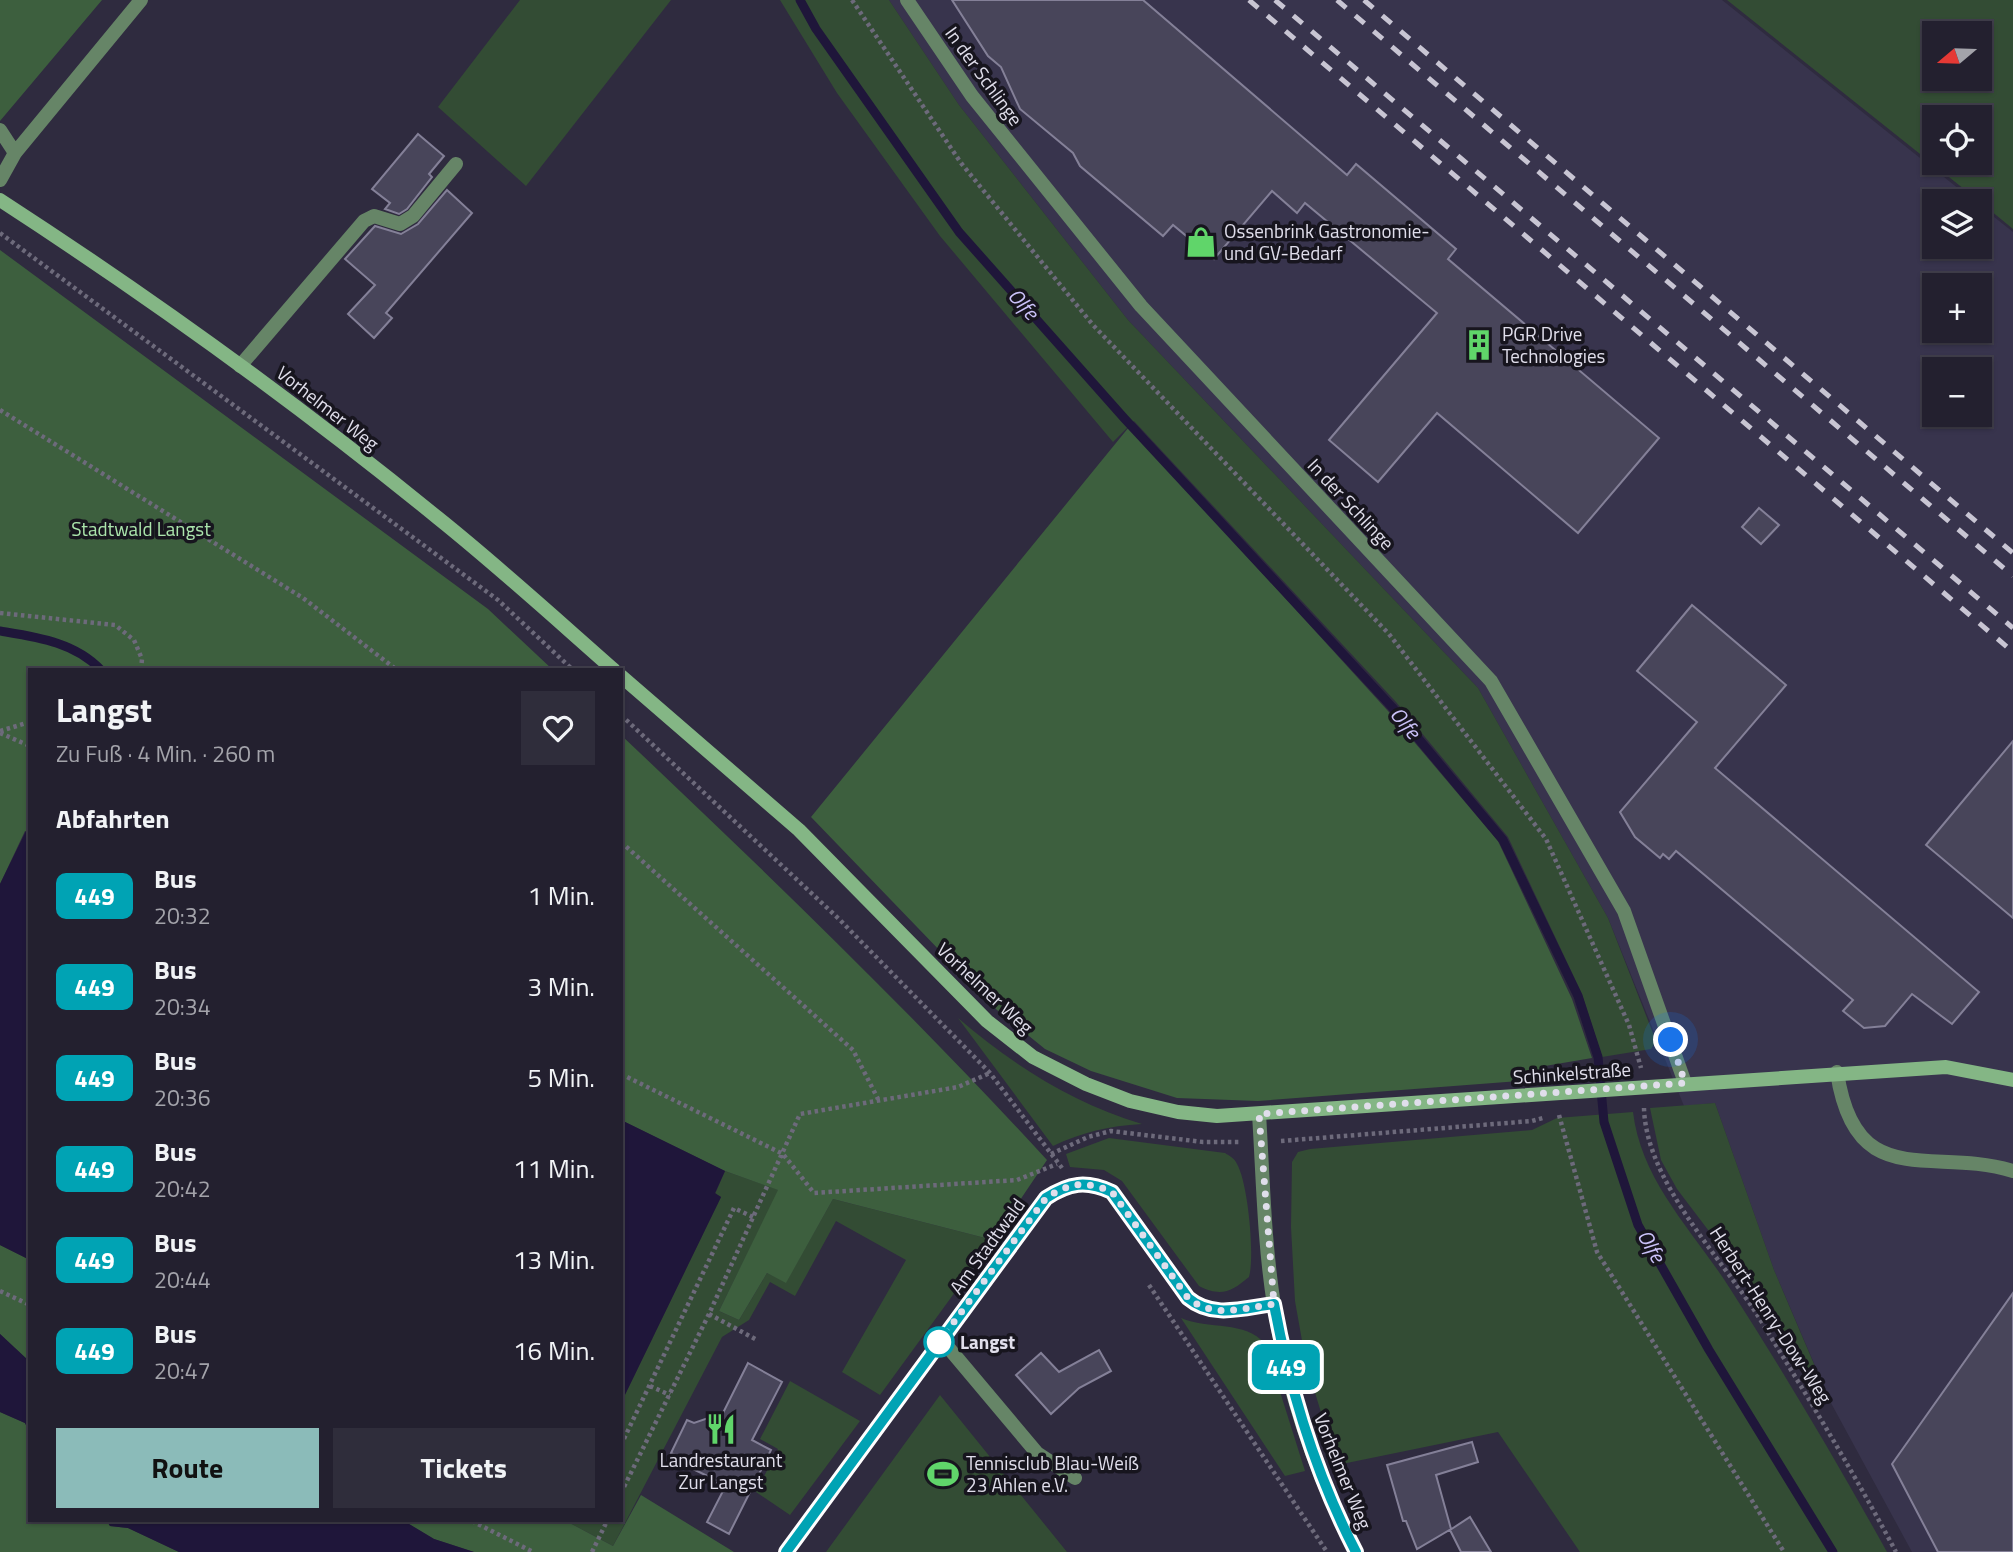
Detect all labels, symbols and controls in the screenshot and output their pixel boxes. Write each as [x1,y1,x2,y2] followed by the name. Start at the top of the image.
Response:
[938,20,1030,131] street label: In der Schlinge
[1922,21,1992,91] north arrow
[1922,21,1992,427] map controls
[1922,105,1992,175] button: locate
[1922,189,1992,259] button: layers
[1224,216,1430,267] place label: Ossenbrink Gastronomie- und GV-Bedarf
[1184,225,1218,259] shop icon: Ossenbrink Gastronomie- und GV-Bedarf
[1922,273,1992,343] button: +
[1001,280,1048,328] water label: Olfe
[1502,319,1606,370] place label: PGR Drive Technologies
[1462,328,1496,362] building icon: PGR Drive Technologies
[1922,357,1992,427] button: −
[271,358,386,457] street label: Vorhelmer Weg
[1301,451,1402,556] street label: In der Schlinge
[71,514,211,543] park label: Stadtwald Langst
[56,685,152,735] text: Langst
[521,691,595,765] button: heart
[1383,699,1430,747] water label: Olfe
[56,736,275,771] text: Zu Fuß · 4 Min. · 260 m
[56,799,170,838] text: Abfahrten
[154,859,196,898] text: Bus
[528,876,595,915] text: 1 Min.
[74,878,115,914] text: 449
[154,898,211,933] text: 20:32
[930,935,1040,1040] street label: Vorhelmer Weg
[154,950,196,989] text: Bus
[528,967,595,1006] text: 3 Min.
[74,969,115,1005] text: 449
[154,989,211,1024] text: 20:34
[1653,1022,1688,1057] your location
[154,1041,196,1080] text: Bus
[1512,1054,1632,1091] street label: Schinkelstraße
[528,1058,595,1097] text: 5 Min.
[74,1060,115,1096] text: 449
[154,1080,211,1115] text: 20:36
[154,1132,196,1171] text: Bus
[513,1149,595,1188] text: 11 Min.
[74,1151,115,1187] text: 449
[154,1171,211,1206] text: 20:42
[942,1192,1031,1300] street label: Am Stadtwald
[1703,1220,1840,1409] street label: Herbert-Henry-Dow-Weg
[154,1223,196,1262] text: Bus
[1630,1223,1675,1269] water label: Olfe
[513,1240,595,1279] text: 13 Min.
[74,1242,115,1278] text: 449
[154,1262,211,1297] text: 20:44
[154,1314,196,1353] text: Bus
[924,1327,954,1357] marker: Langst
[960,1327,1015,1356] place label: Langst
[513,1331,595,1370] text: 16 Min.
[74,1333,115,1369] text: 449
[1246,1344,1326,1390] line badge: 449
[1266,1349,1306,1385] text: 449
[154,1353,211,1388] text: 20:47
[1307,1408,1380,1534] street label: Vorhelmer Weg
[704,1412,738,1446] restaurant icon: Landrestaurant Zur Langst
[56,1428,319,1508] button: Route
[333,1428,595,1508] button: Tickets
[660,1445,783,1496] place label: Landrestaurant Zur Langst
[966,1448,1139,1499] place label: Tennisclub Blau-Weiß 23 Ahlen e.V.
[926,1457,960,1491] sports icon: Tennisclub Blau-Weiß 23 Ahlen e.V.

